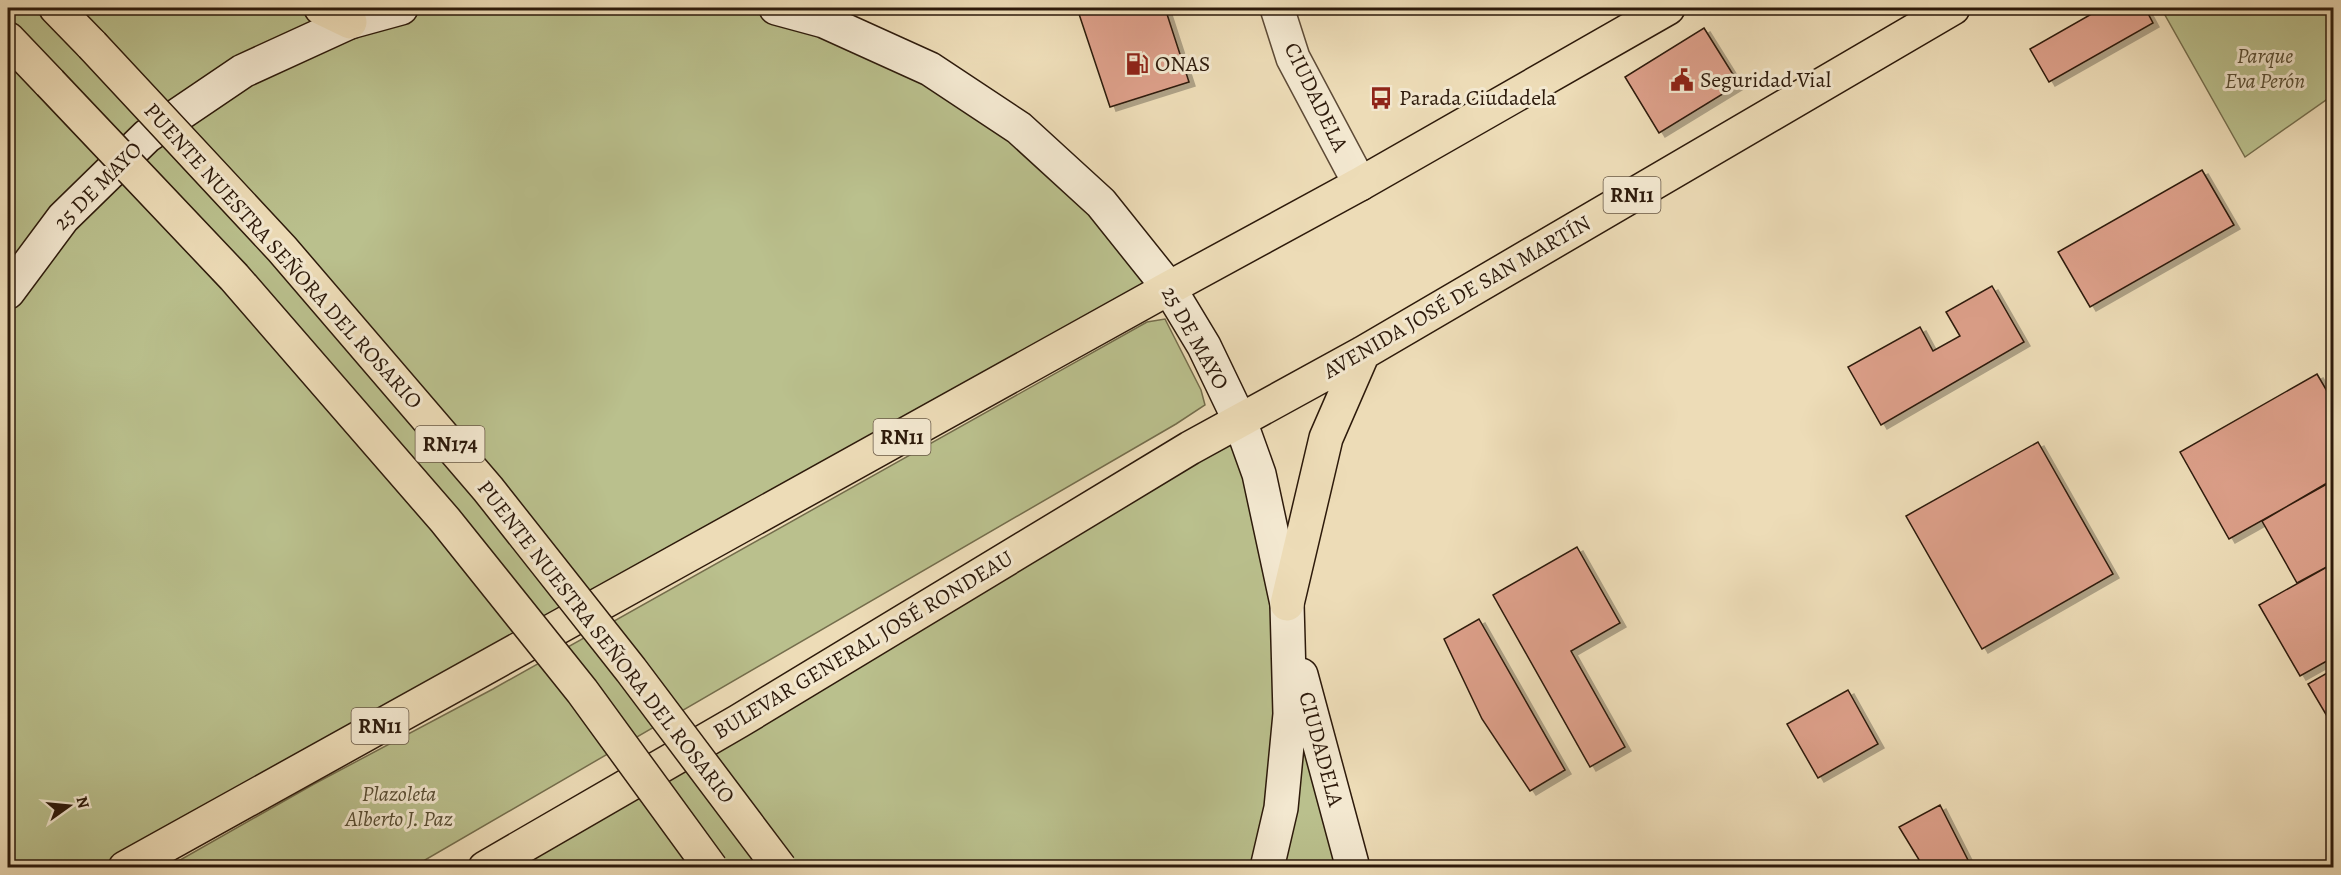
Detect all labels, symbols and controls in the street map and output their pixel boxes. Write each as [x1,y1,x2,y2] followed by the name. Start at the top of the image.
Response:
[1277,37,1356,158] street label: CIUDADELA
[2225,41,2305,96] park label: Parque Eva Perón
[1155,49,1210,79] place label: ONAS
[1124,51,1150,77] fuel station icon: ONAS
[1700,65,1831,95] place label: Seguridad Vial
[1669,67,1695,93] public building icon: Seguridad Vial
[1399,83,1557,113] place label: Parada Ciudadela
[1368,85,1394,111] bus stop icon: Parada Ciudadela
[137,96,429,416] street label: PUENTE NUESTRA SEÑORA DEL ROSARIO
[47,135,149,237] street label: 25 DE MAYO
[1604,177,1660,213] road number: RN11
[1317,208,1596,387] street label: AVENIDA JOSÉ DE SAN MARTÍN
[1154,281,1236,395] street label: 25 DE MAYO
[874,419,930,455] road number: RN11
[416,426,484,462] road number: RN174
[470,474,742,810] street label: PUENTE NUESTRA SEÑORA DEL ROSARIO
[707,543,1019,747] street label: BULEVAR GENERAL JOSÉ RONDEAU
[1291,688,1351,811] street label: CIUDADELA
[352,708,409,744] road number: RN11
[39,776,99,836] north arrow
[345,779,453,834] park label: Plazoleta Alberto J. Paz
[70,794,95,811] text: N

